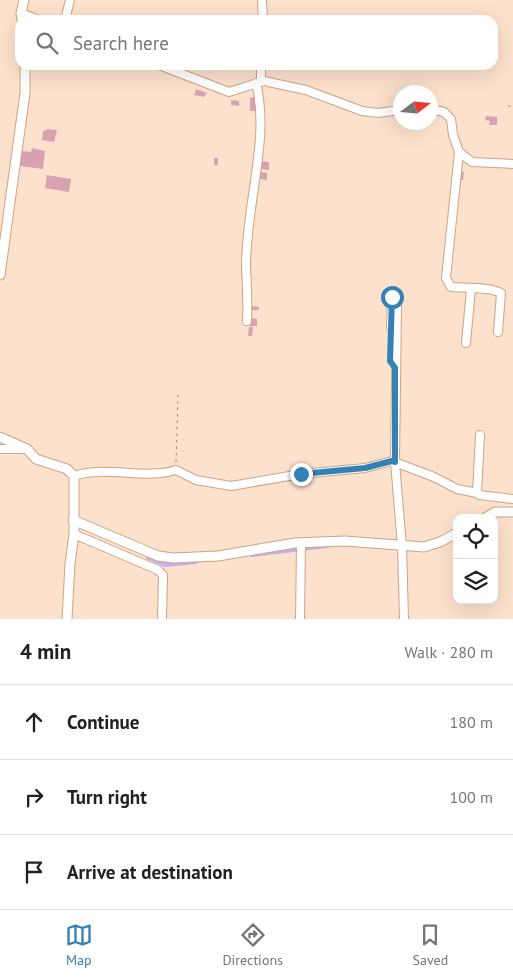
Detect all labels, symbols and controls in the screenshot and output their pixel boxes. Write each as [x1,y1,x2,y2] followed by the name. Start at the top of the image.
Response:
[15,15,498,70] search box
[33,29,61,57] icon: search
[73,31,169,55] text: Search here
[393,85,438,130] north arrow
[381,286,404,309] route start
[290,463,313,486] route end
[453,514,498,604] map controls
[453,514,498,559] button: locate
[453,559,498,604] button: layers
[20,638,71,665] text: 4 min
[404,642,493,662] text: Walk · 280 m
[20,708,48,736] icon: ahead
[67,710,139,734] text: Continue
[450,712,493,732] text: 180 m
[20,783,48,811] icon: right
[67,785,147,809] text: Turn right
[450,787,493,807] text: 100 m
[20,858,48,886] icon: arrive
[67,860,233,884] text: Arrive at destination
[65,921,93,969] tab: Map
[222,921,283,969] tab: Directions
[413,921,448,969] tab: Saved

